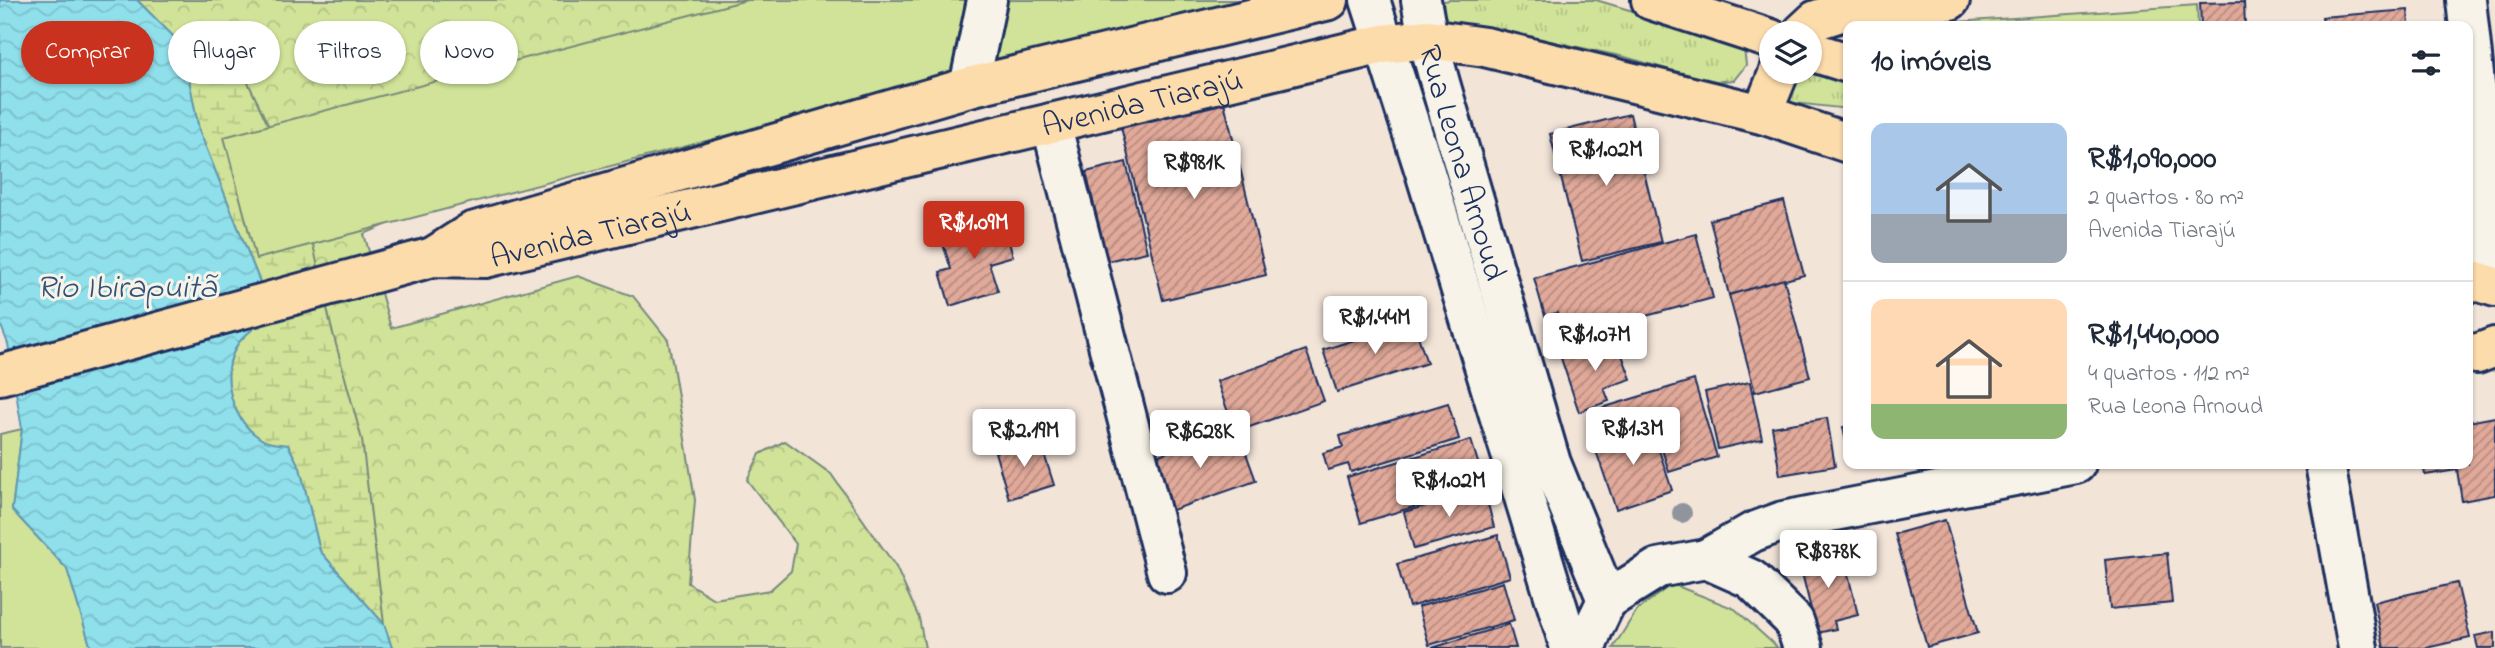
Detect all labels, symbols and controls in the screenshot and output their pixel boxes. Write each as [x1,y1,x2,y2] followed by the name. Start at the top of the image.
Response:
[21,21,154,84] chip: Comprar
[168,21,280,84] chip: Alugar
[294,21,406,84] chip: Filtros
[420,21,518,84] chip: Novo
[1759,21,1822,84] map controls
[1759,21,1822,84] button: layers
[1404,40,1517,287] street label: Rua Leona Arnoud
[1871,41,1992,85] text: 10 imóveis
[2407,44,2445,82] icon: filters
[1037,58,1248,152] street label: Avenida Tiarajú
[1541,128,1671,188] pin: R$1.02M
[1569,134,1643,167] text: R$1.02M
[2088,138,2216,182] text: R$1,090,000
[1137,142,1251,201] pin: R$981K
[1164,147,1224,180] text: R$981K
[1927,151,2011,235] icon: home
[2088,182,2244,215] text: 2 quartos · 80 m²
[486,190,696,283] street label: Avenida Tiarajú
[909,202,1039,261] pin: R$1.09M
[939,207,1009,240] text: R$1.09M
[2088,215,2236,248] text: Avenida Tiarajú
[36,265,219,313] water label: Rio Ibirapuitã
[1310,296,1440,356] pin: R$1.44M
[1339,302,1411,335] text: R$1.44M
[1530,314,1660,373] pin: R$1.07M
[2088,314,2219,358] text: R$1,440,000
[1559,319,1631,352] text: R$1.07M
[1927,327,2011,411] icon: home
[2088,358,2250,391] text: 4 quartos · 112 m²
[2088,391,2263,424] text: Rua Leona Arnoud
[1576,407,1690,467] pin: R$1.3M
[959,410,1089,469] pin: R$2.19M
[1143,410,1257,470] pin: R$628K
[1602,413,1664,446] text: R$1.3M
[989,415,1059,448] text: R$2.19M
[1166,416,1234,449] text: R$628K
[1384,460,1514,519] pin: R$1.02M
[1412,465,1486,498] text: R$1.02M
[1771,530,1885,590] pin: R$878K
[1796,536,1860,569] text: R$878K

